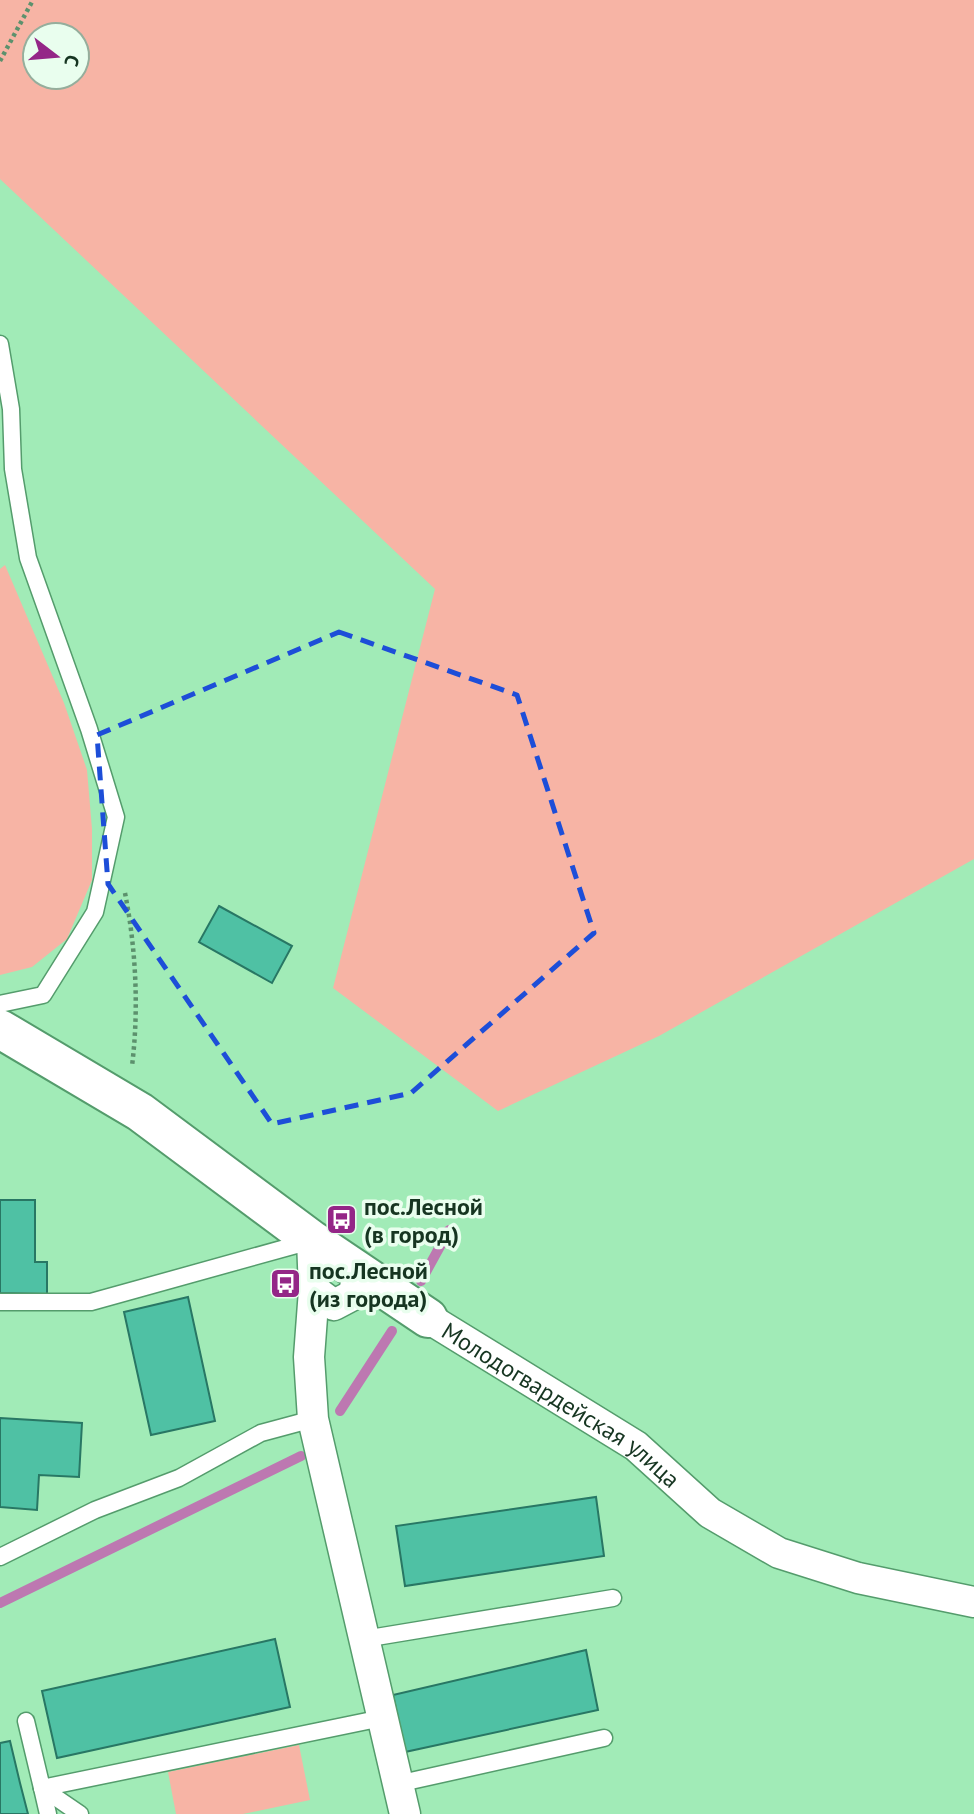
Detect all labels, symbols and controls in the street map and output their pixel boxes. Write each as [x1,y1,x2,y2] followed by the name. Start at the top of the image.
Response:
[21,21,91,91] north arrow
[59,52,85,69] text: С
[364,1191,483,1250] place label: пос.Лесной (в город)
[324,1203,358,1237] bus stop icon: пос.Лесной (в город)
[309,1255,428,1314] place label: пос.Лесной (из города)
[269,1267,303,1301] bus stop icon: пос.Лесной (из города)
[436,1315,687,1494] street label: Молодогвардейская улица

